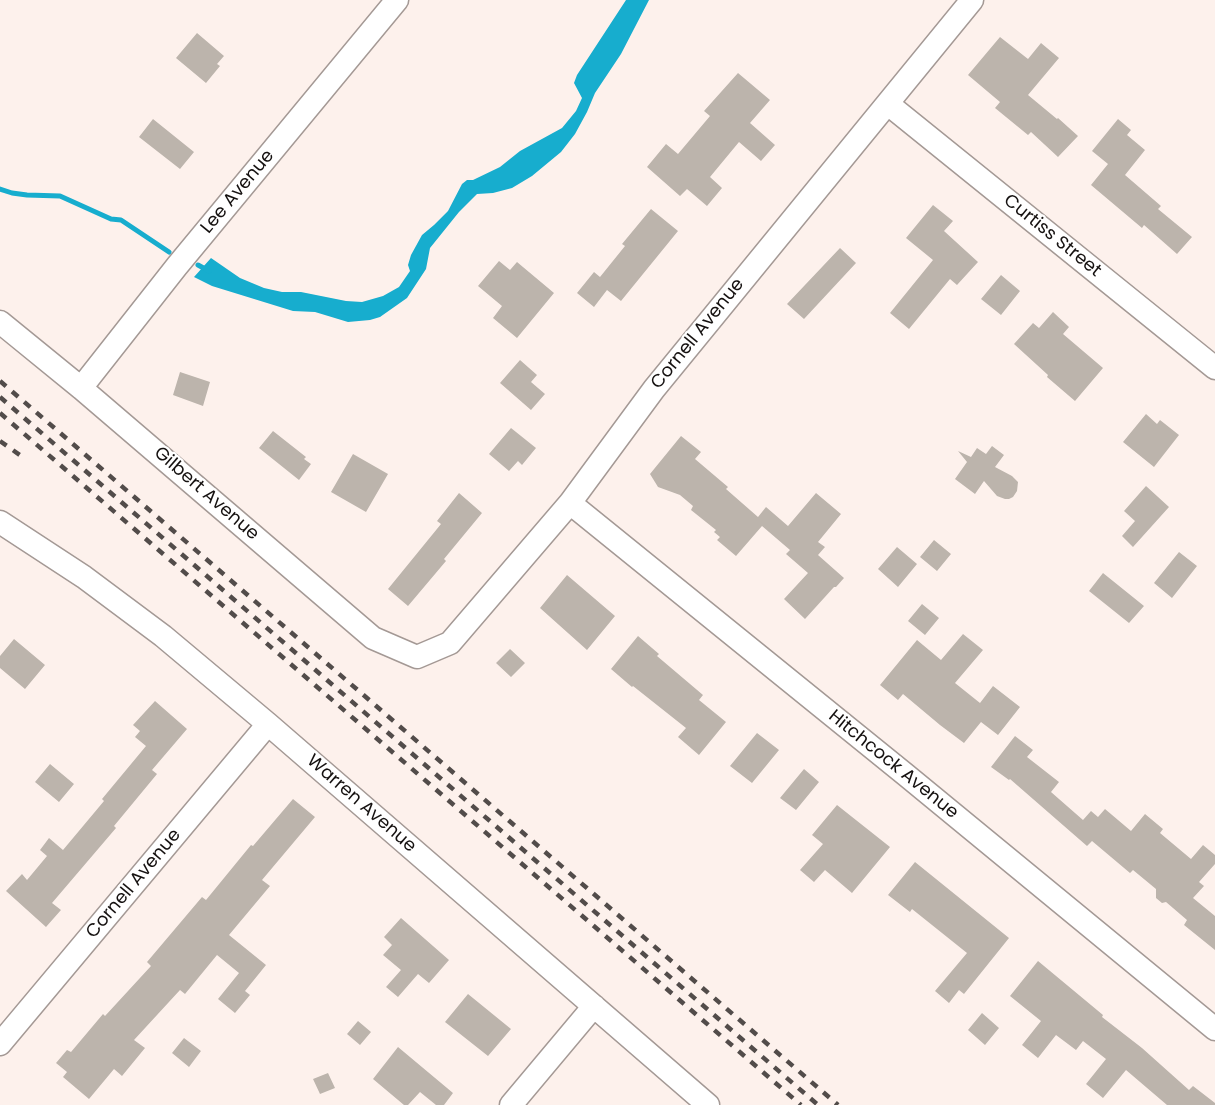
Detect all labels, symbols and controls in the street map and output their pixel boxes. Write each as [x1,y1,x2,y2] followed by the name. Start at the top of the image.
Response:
[197,146,279,238] street label: Lee Avenue
[999,190,1105,282] street label: Curtiss Street
[647,274,749,394] street label: Cornell Avenue
[149,443,263,545] street label: Gilbert Avenue
[824,706,962,824] street label: Hitchcock Avenue
[302,751,420,857] street label: Warren Avenue
[82,825,186,943] street label: Cornell Avenue

